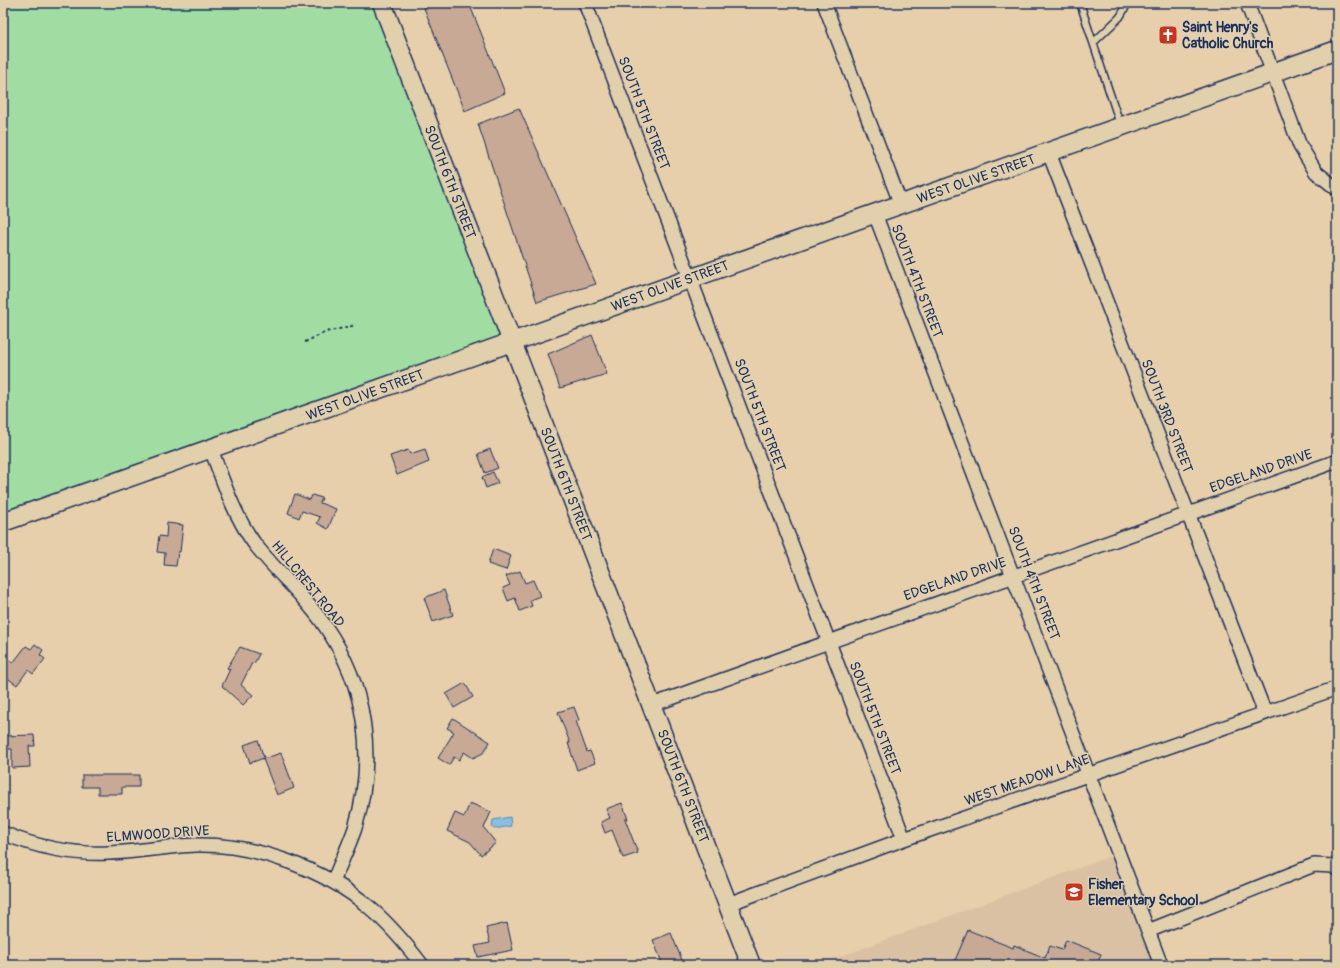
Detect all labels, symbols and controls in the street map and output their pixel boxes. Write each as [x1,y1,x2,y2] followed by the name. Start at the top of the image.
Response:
[1182,19,1274,52] place label: Saint Henry's Catholic Church
[1157,24,1179,46] church icon: Saint Henry's Catholic Church
[615,54,673,172] street label: SOUTH 5TH STREET
[421,123,480,241] street label: SOUTH 6TH STREET
[915,151,1038,207] street label: WEST OLIVE STREET
[888,222,947,340] street label: SOUTH 4TH STREET
[609,257,731,315] street label: WEST OLIVE STREET
[731,356,789,474] street label: SOUTH 5TH STREET
[1138,357,1197,475] street label: SOUTH 3RD STREET
[304,366,426,424] street label: WEST OLIVE STREET
[537,425,596,543] street label: SOUTH 6TH STREET
[1207,445,1315,497] street label: EDGELAND DRIVE
[1005,524,1064,642] street label: SOUTH 4TH STREET
[268,537,348,631] street label: HILLCREST ROAD
[901,553,1009,605] street label: EDGELAND DRIVE
[846,659,904,777] street label: SOUTH 5TH STREET
[654,727,713,845] street label: SOUTH 6TH STREET
[962,751,1092,809] street label: WEST MEADOW LANE
[106,822,210,846] street label: ELMWOOD DRIVE
[1088,876,1199,909] place label: Fisher Elementary School
[1063,881,1085,903] school or university icon: Fisher Elementary School

